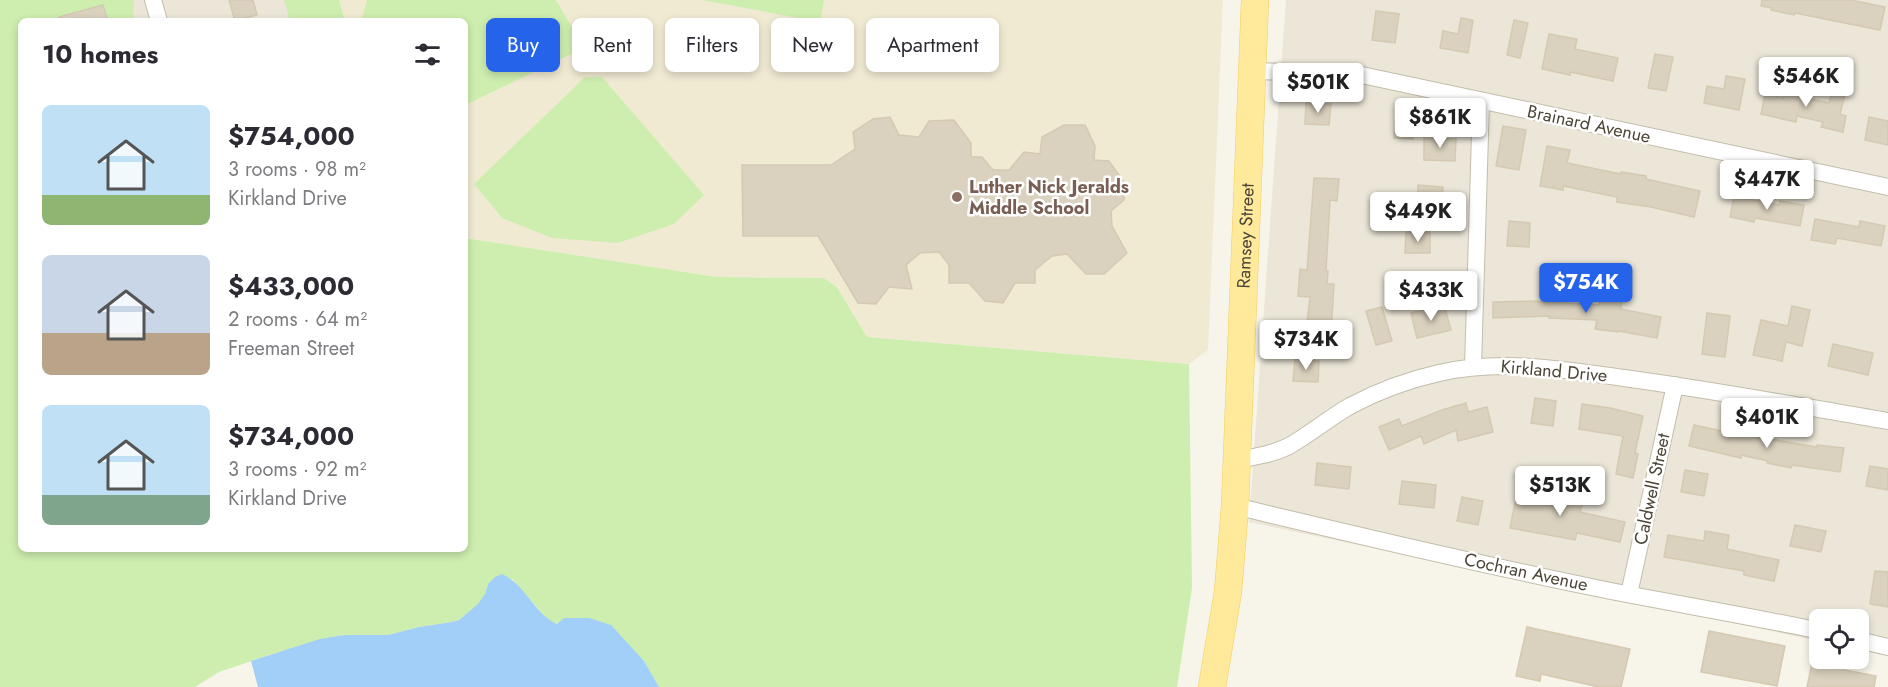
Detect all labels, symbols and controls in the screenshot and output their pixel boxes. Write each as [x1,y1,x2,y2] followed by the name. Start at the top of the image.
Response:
[486,18,560,72] chip: Buy
[572,18,653,72] chip: Rent
[665,18,759,72] chip: Filters
[771,18,854,72] chip: New
[866,18,999,72] chip: Apartment
[42,35,158,73] text: 10 homes
[411,38,444,71] icon: filters
[1764,57,1848,108] pin: $546K
[1773,62,1839,91] text: $546K
[1276,63,1360,114] pin: $501K
[1287,68,1349,97] text: $501K
[1398,98,1482,149] pin: $861K
[1525,98,1653,150] street label: Brainard Avenue
[1409,103,1471,132] text: $861K
[228,117,355,155] text: $754,000
[90,129,162,201] icon: home
[228,155,366,184] text: 3 rooms · 98 m²
[1725,160,1809,211] pin: $447K
[1734,165,1800,194] text: $447K
[969,174,1129,221] place label: Luther Nick Jeralds Middle School
[1231,182,1261,289] street label: Ramsey Street
[228,184,347,213] text: Kirkland Drive
[950,190,964,204] marker: Luther Nick Jeralds Middle School
[1376,192,1460,243] pin: $449K
[1384,197,1452,226] text: $449K
[1544,263,1628,314] pin: $754K
[228,267,354,305] text: $433,000
[1553,268,1619,297] text: $754K
[1389,271,1473,322] pin: $433K
[1398,276,1464,305] text: $433K
[90,279,162,351] icon: home
[228,305,367,334] text: 2 rooms · 64 m²
[1264,320,1348,371] pin: $734K
[1274,325,1338,354] text: $734K
[228,334,354,363] text: Freeman Street
[1500,353,1608,389] street label: Kirkland Drive
[1725,398,1809,449] pin: $401K
[1735,403,1799,432] text: $401K
[228,417,354,455] text: $734,000
[90,429,162,501] icon: home
[1628,430,1677,547] street label: Caldwell Street
[228,455,366,484] text: 3 rooms · 92 m²
[1518,466,1602,517] pin: $513K
[1529,471,1591,500] text: $513K
[228,484,347,513] text: Kirkland Drive
[1462,546,1590,598] street label: Cochran Avenue
[1809,609,1869,669] map controls
[1809,609,1869,669] button: locate

